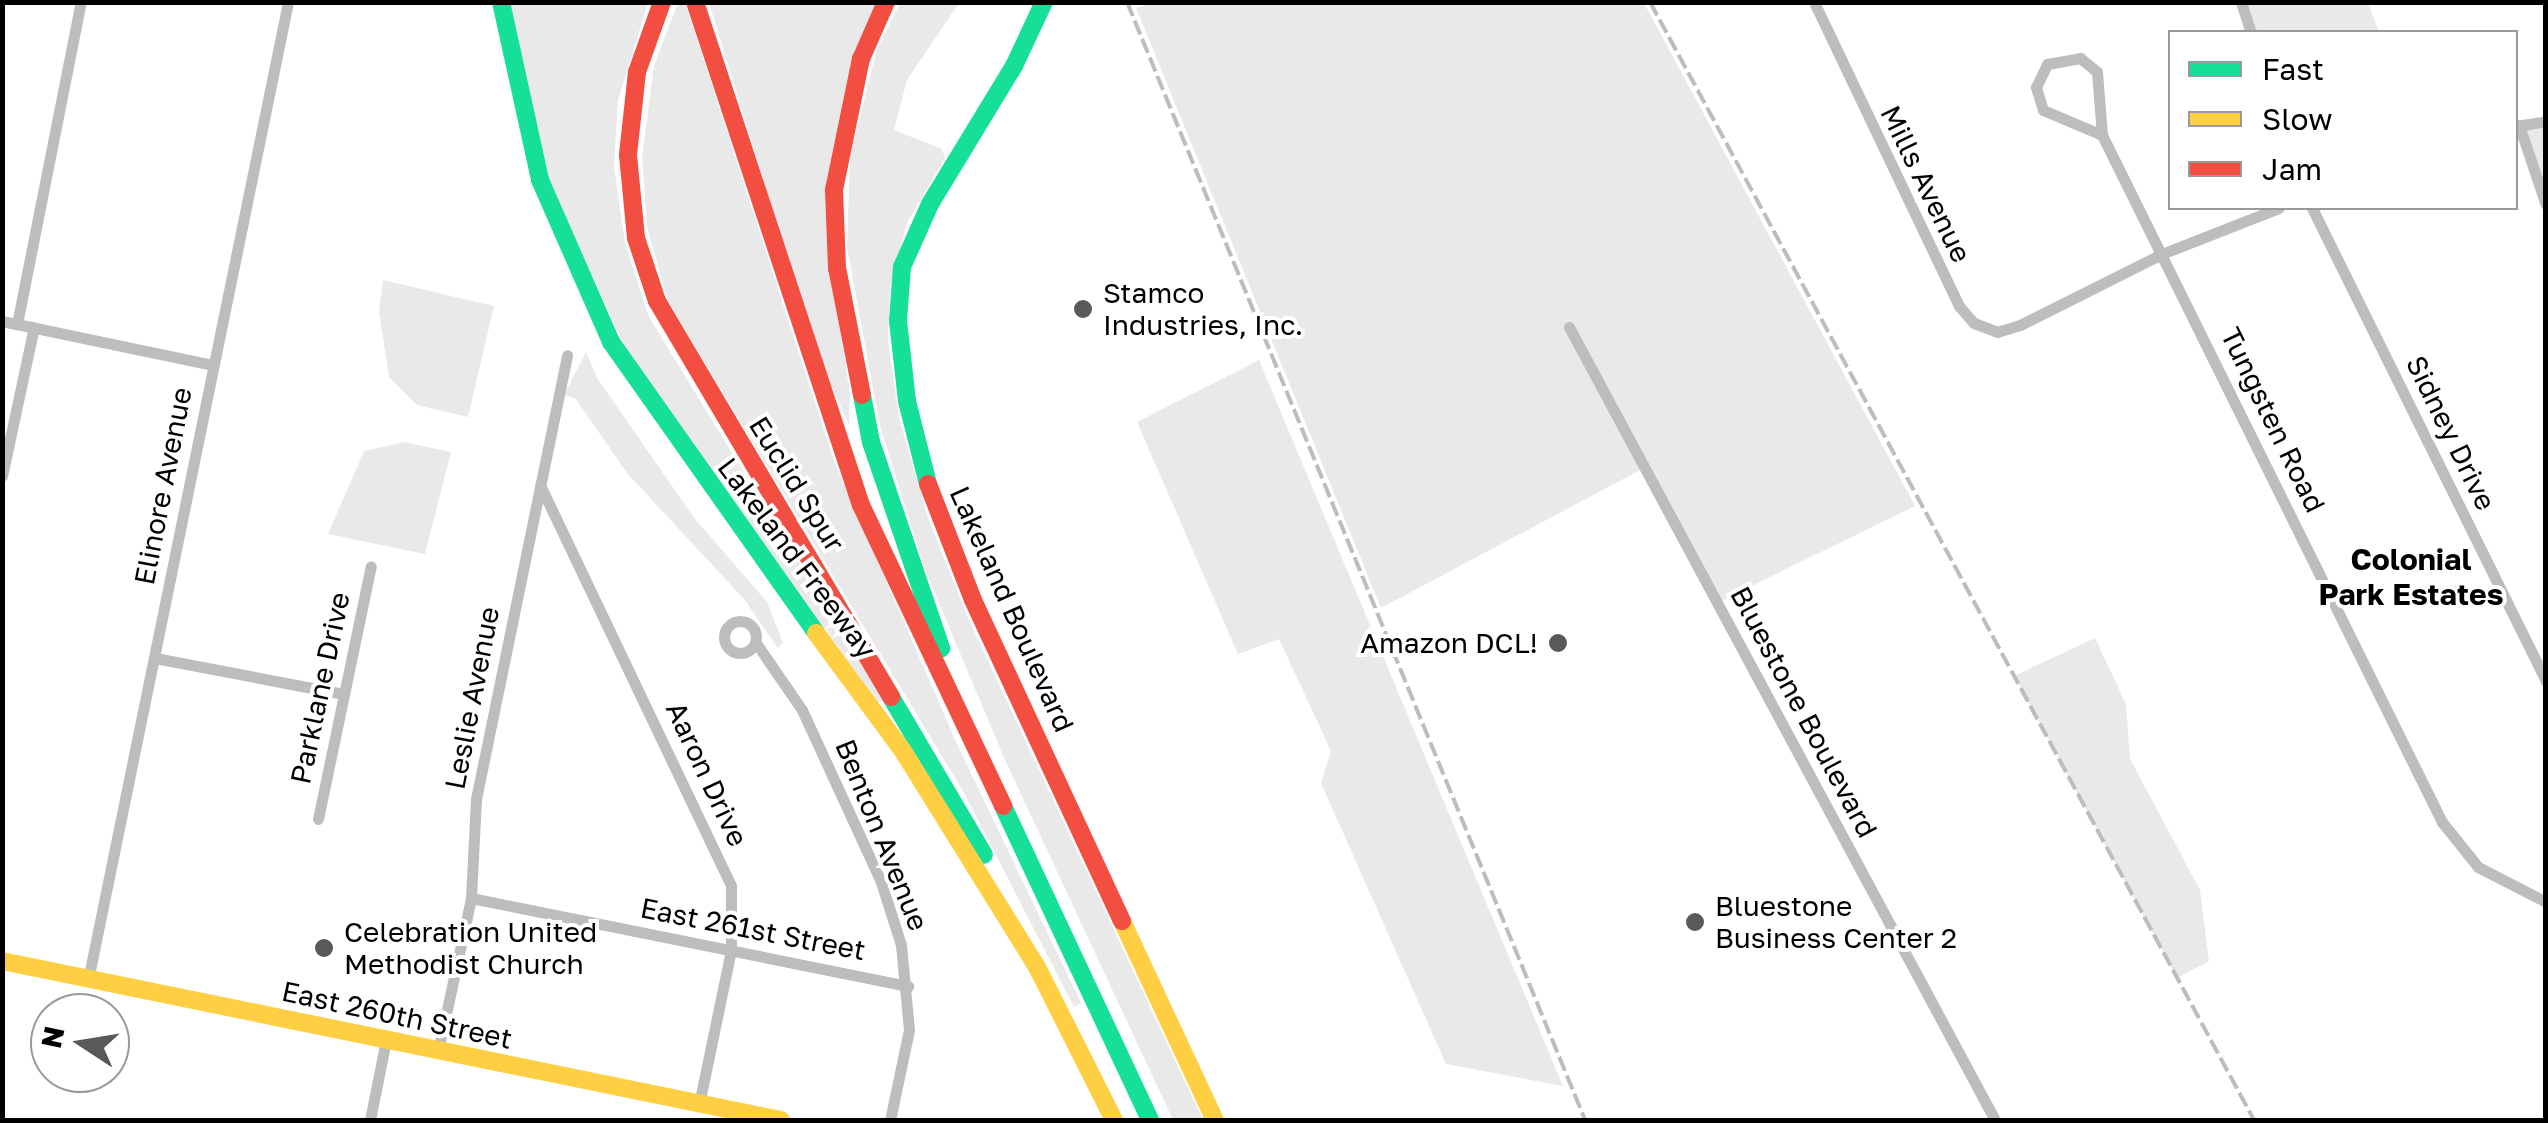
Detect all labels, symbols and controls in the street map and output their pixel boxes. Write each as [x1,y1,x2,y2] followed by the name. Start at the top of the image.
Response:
[2168,30,2518,210] legend
[2262,51,2324,87] text: Fast
[1874,100,1978,268] street label: Mills Avenue
[2262,101,2333,137] text: Slow
[2262,151,2322,187] text: Jam
[1103,276,1303,342] place label: Stamco Industries, Inc.
[1072,298,1094,320] marker: Stamco Industries, Inc.
[2214,322,2332,518] street label: Tungsten Road
[2399,350,2503,516] street label: Sidney Drive
[127,384,199,588] street label: Elinore Avenue
[742,410,852,558] street label: Euclid Spur
[711,451,883,665] street label: Lakeland Freeway
[943,481,1081,737] street label: Lakeland Boulevard
[2319,541,2503,612] district label: Colonial Park Estates
[1724,581,1884,843] street label: Bluestone Boulevard
[283,589,357,787] street label: Parklane Drive
[438,604,506,792] street label: Leslie Avenue
[1360,626,1538,660] place label: Amazon DCL!
[1547,632,1569,654] marker: Amazon DCL!
[659,696,755,852] street label: Aaron Drive
[828,735,936,935] street label: Benton Avenue
[1715,889,1957,955] place label: Bluestone Business Center 2
[638,891,868,967] street label: East 261st Street
[1684,911,1706,933] marker: Bluestone Business Center 2
[344,915,597,981] place label: Celebration United Methodist Church
[313,937,335,959] marker: Celebration United Methodist Church
[279,974,515,1056] street label: East 260th Street
[30,993,130,1093] north arrow
[34,1023,70,1051] text: N

